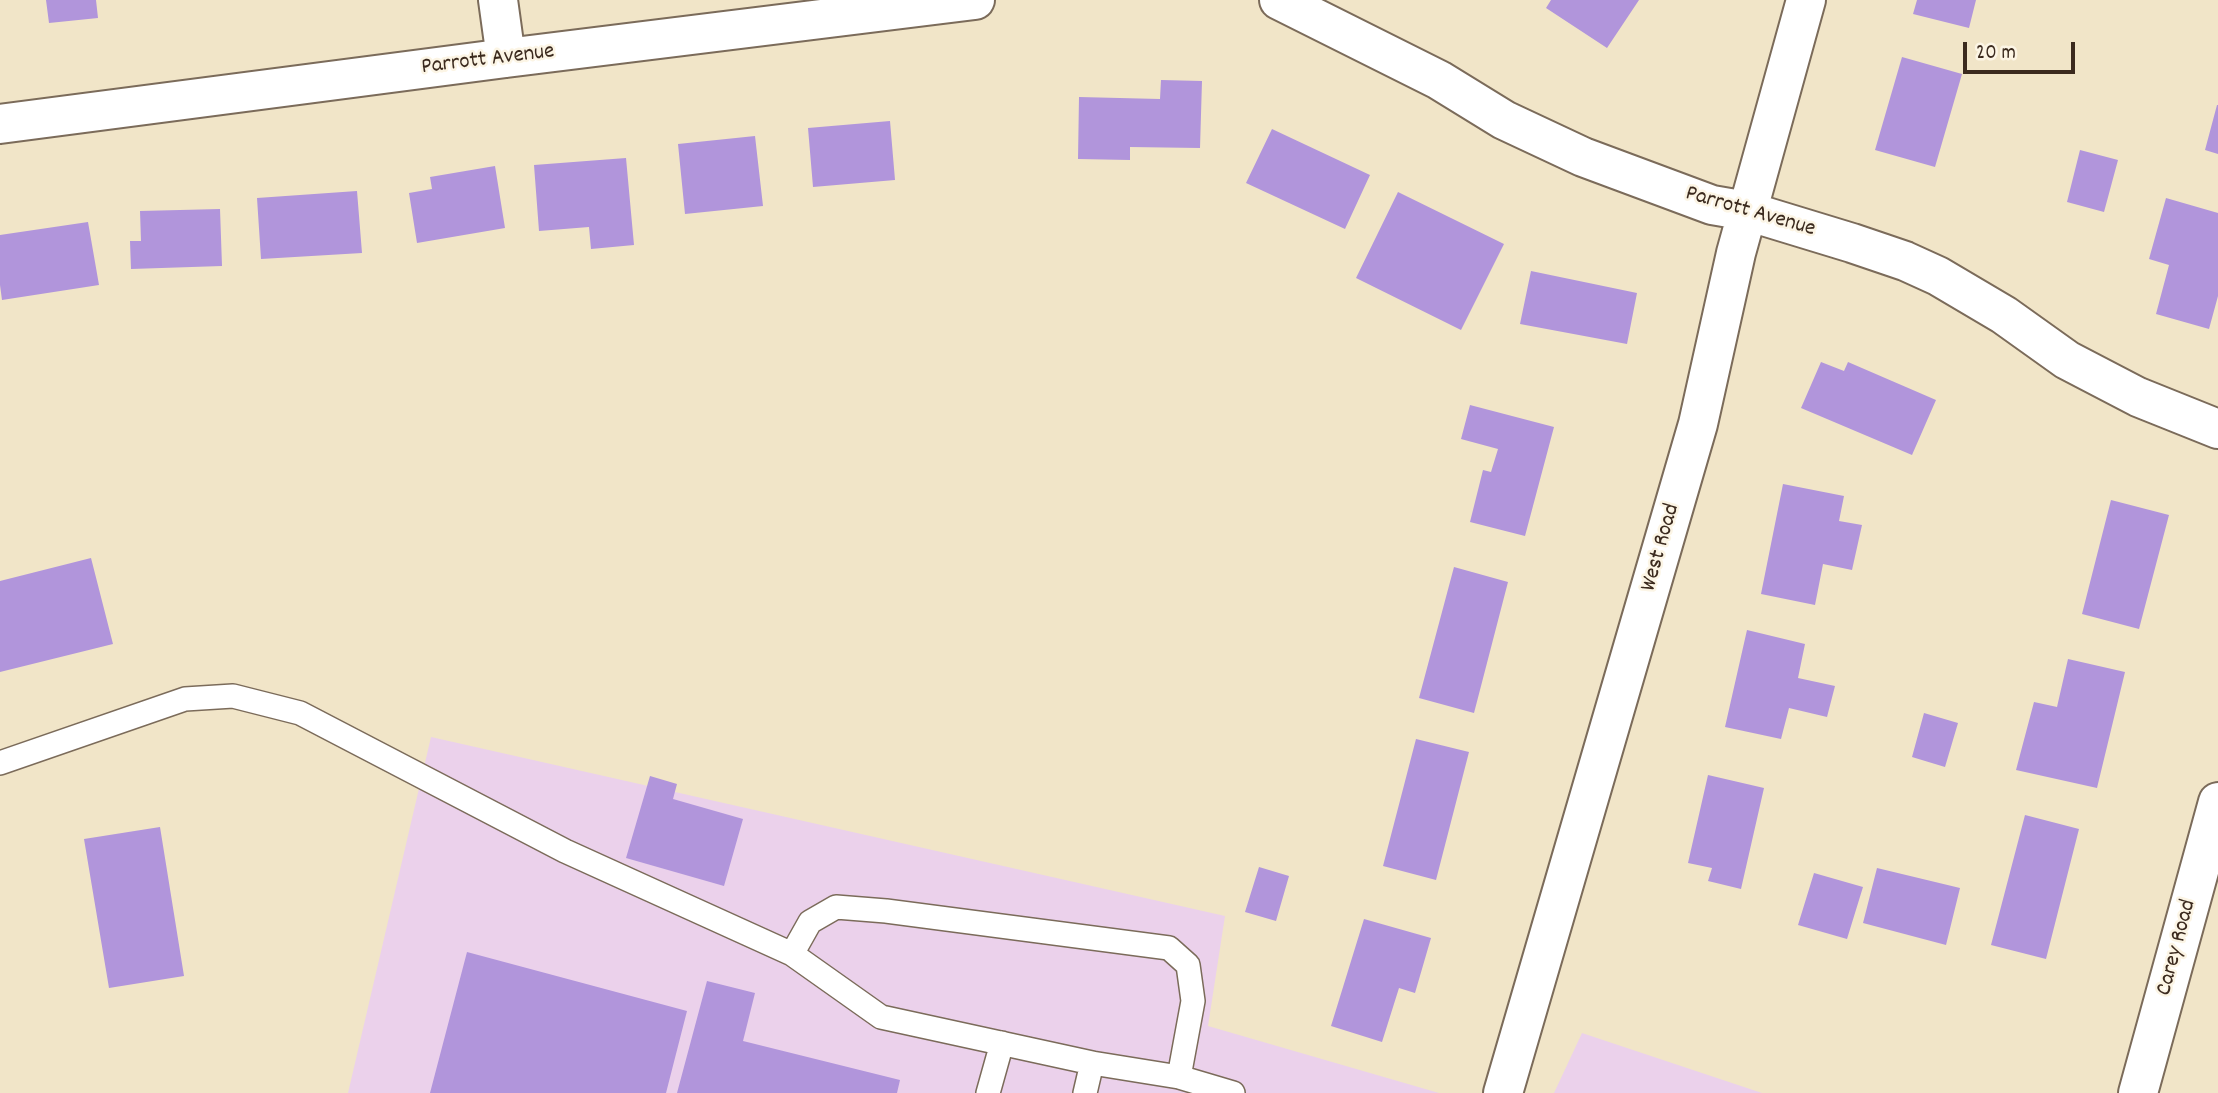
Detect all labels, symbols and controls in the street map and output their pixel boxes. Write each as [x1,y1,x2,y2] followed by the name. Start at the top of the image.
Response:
[1966,28,2078,72] scale bar
[420,39,556,83] street label: Parrott Avenue
[1976,39,2016,69] text: 20 m
[1682,181,1818,245] street label: Parrott Avenue
[1636,501,1688,595] street label: West Road
[2152,897,2204,999] street label: Carey Road

